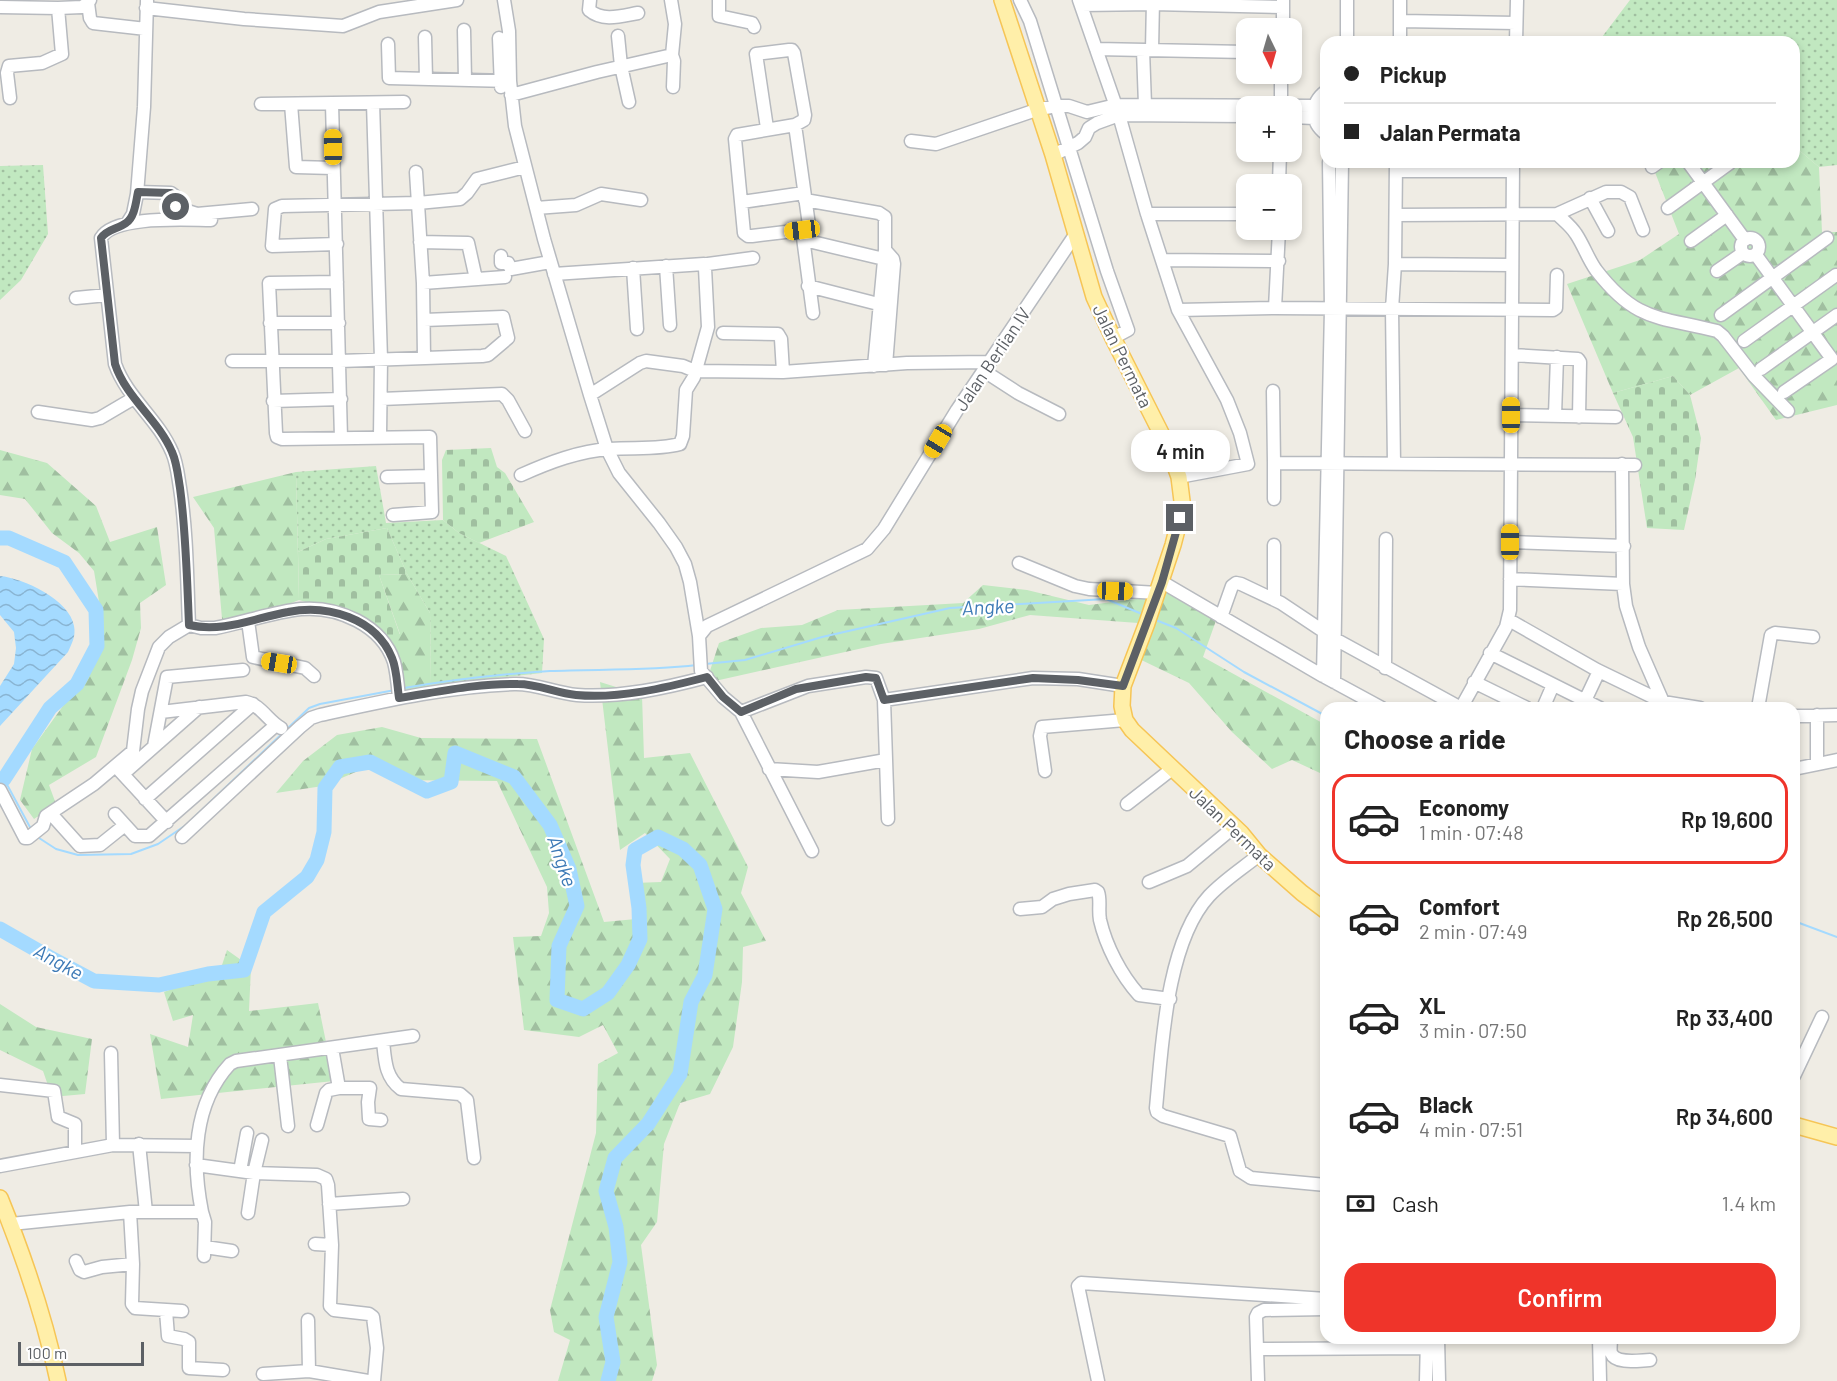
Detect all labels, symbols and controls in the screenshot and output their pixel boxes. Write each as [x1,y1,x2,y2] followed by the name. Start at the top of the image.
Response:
[1236,18,1302,84] north arrow
[1236,18,1302,240] map controls
[1380,61,1447,87] text: Pickup
[1236,96,1302,162] button: +
[1380,119,1521,145] text: Jalan Permata
[324,129,342,165] car
[1236,174,1302,240] button: −
[162,193,189,220] route start
[783,219,821,241] car
[1088,301,1158,411] street label: Jalan Permata
[949,303,1035,415] street label: Jalan Berlian IV
[1502,397,1520,433] car
[921,421,955,461] car
[1130,431,1230,473] callout: 4 min
[1156,439,1205,463] text: 4 min
[1166,504,1193,531] route end
[1501,524,1519,560] car
[1097,581,1133,601] car
[961,593,1015,619] water label: Angke
[260,651,298,675] car
[1344,722,1506,754] text: Choose a ride
[1185,781,1281,875] street label: Jalan Permata
[1347,792,1401,846] icon: car
[1419,794,1509,820] text: Economy
[1681,806,1773,832] text: Rp 19,600
[1419,820,1524,844] text: 1 min · 07:48
[543,832,583,890] water label: Angke
[1347,891,1401,945] icon: car
[1419,893,1500,919] text: Comfort
[1676,905,1773,931] text: Rp 26,500
[1419,919,1527,943] text: 2 min · 07:49
[30,938,88,984] water label: Angke
[1347,990,1401,1044] icon: car
[1419,992,1445,1018] text: XL
[1676,1004,1773,1030] text: Rp 33,400
[1419,1018,1527,1042] text: 3 min · 07:50
[1347,1089,1401,1143] icon: car
[1419,1091,1473,1117] text: Black
[1676,1103,1773,1129] text: Rp 34,600
[1419,1117,1523,1141] text: 4 min · 07:51
[1344,1187,1377,1220] icon: cash
[1392,1190,1439,1216] text: Cash
[1722,1191,1776,1215] text: 1.4 km
[1344,1263,1776,1332] button: Confirm
[18,1339,144,1366] scale bar
[27,1343,67,1362] text: 100 m

